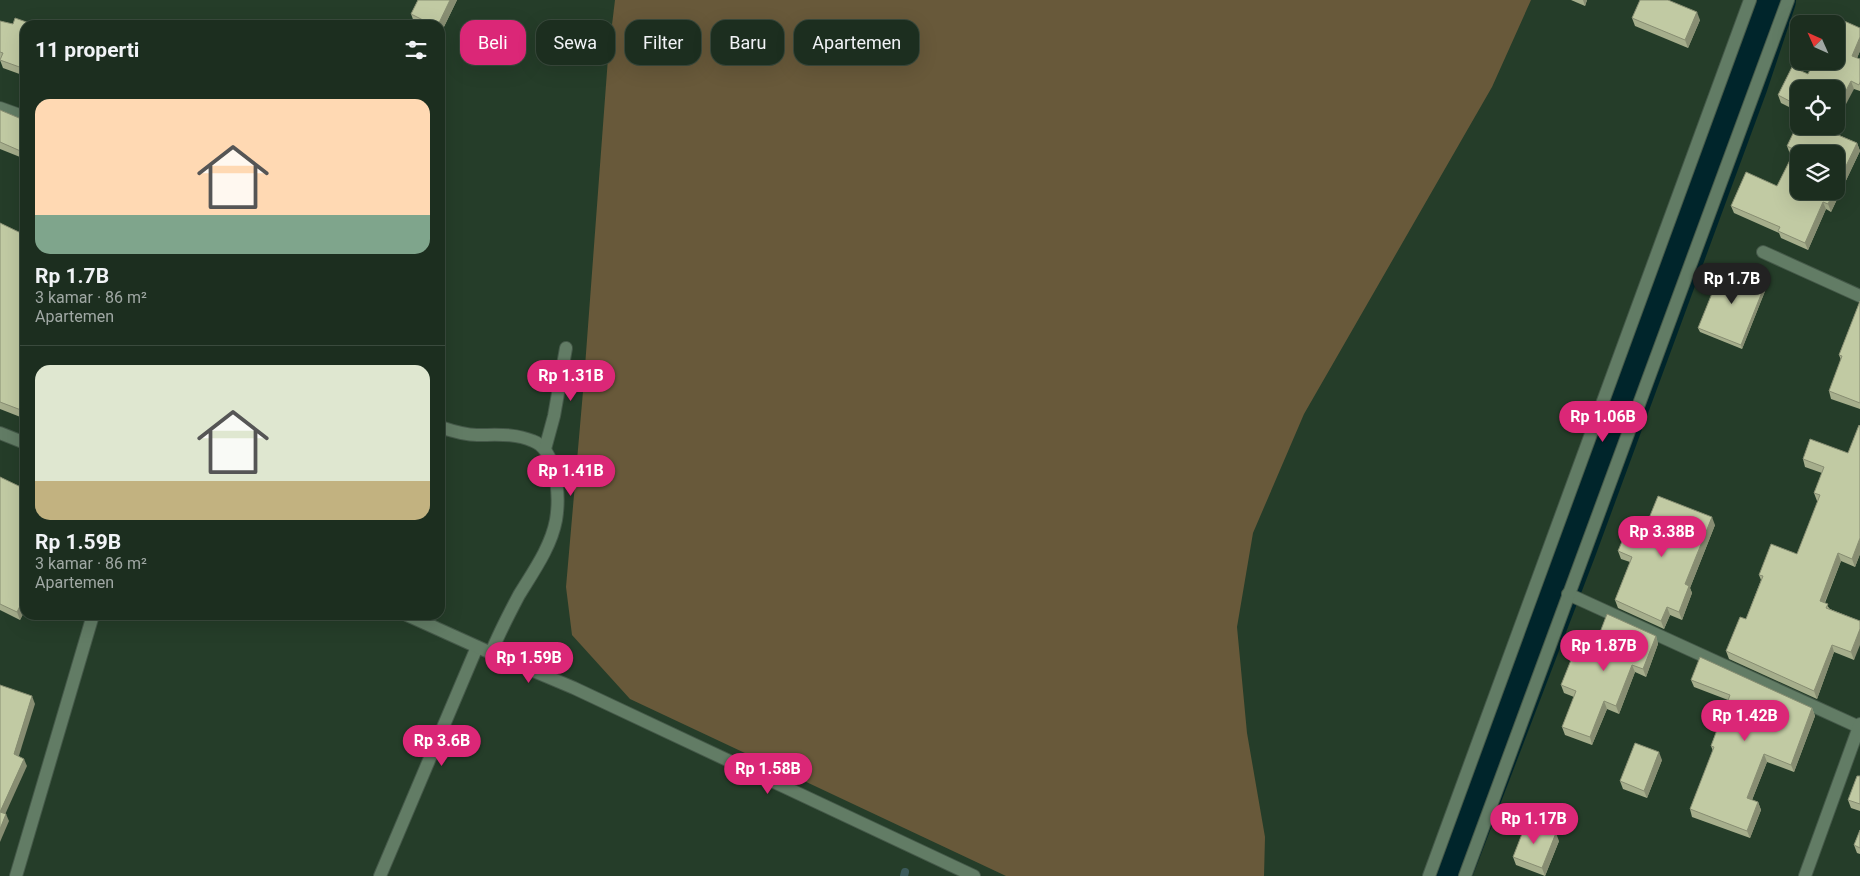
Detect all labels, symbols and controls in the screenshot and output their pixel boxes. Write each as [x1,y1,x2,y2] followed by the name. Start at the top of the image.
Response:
[1790,15,1845,70] north arrow
[1790,15,1845,200] map controls
[460,20,526,65] chip: Beli
[536,20,615,65] chip: Sewa
[625,20,701,65] chip: Filter
[711,20,784,65] chip: Baru
[794,20,919,65] chip: Apartemen
[402,36,430,64] icon: filters
[35,38,139,62] text: 11 properti
[1790,80,1845,135] button: locate
[188,132,278,222] icon: home
[1790,145,1845,200] button: layers
[1686,262,1778,305] pin: Rp 1.7B
[35,264,109,288] text: Rp 1.7B
[1704,269,1760,288] text: Rp 1.7B
[35,288,147,307] text: 3 kamar · 86 m²
[35,307,114,326] text: Apartemen
[519,360,623,402] pin: Rp 1.31B
[538,366,604,385] text: Rp 1.31B
[188,397,278,487] icon: home
[1551,400,1655,443] pin: Rp 1.06B
[1570,407,1636,426] text: Rp 1.06B
[519,454,623,497] pin: Rp 1.41B
[538,461,604,480] text: Rp 1.41B
[1610,516,1714,558] pin: Rp 3.38B
[1629,522,1695,541] text: Rp 3.38B
[35,530,121,554] text: Rp 1.59B
[35,554,147,573] text: 3 kamar · 86 m²
[35,573,114,592] text: Apartemen
[1552,630,1656,672] pin: Rp 1.87B
[1571,636,1637,655] text: Rp 1.87B
[477,642,581,684] pin: Rp 1.59B
[496,648,562,667] text: Rp 1.59B
[1693,700,1797,742] pin: Rp 1.42B
[1712,706,1778,725] text: Rp 1.42B
[396,724,488,767] pin: Rp 3.6B
[414,731,470,750] text: Rp 3.6B
[716,752,820,795] pin: Rp 1.58B
[735,759,801,778] text: Rp 1.58B
[1482,802,1586,845] pin: Rp 1.17B
[1501,809,1567,828] text: Rp 1.17B

